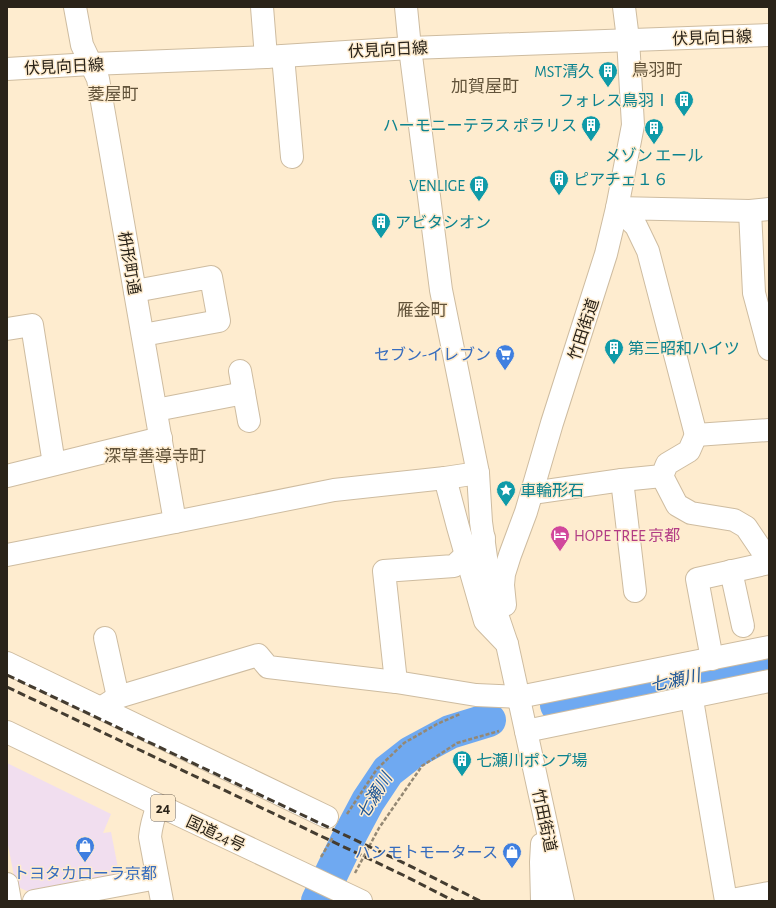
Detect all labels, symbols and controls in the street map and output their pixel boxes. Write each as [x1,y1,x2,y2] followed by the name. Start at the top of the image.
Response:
[672,28,752,47] street label: 伏見向日線
[348,39,428,60] street label: 伏見向日線
[24,56,104,77] street label: 伏見向日線
[597,60,619,88] building icon: MST清久
[632,61,683,79] district label: 鳥羽町
[534,63,594,80] place label: MST清久
[451,78,519,95] district label: 加賀屋町
[88,86,139,103] district label: 菱屋町
[673,89,695,117] building icon: フォレス鳥羽Ⅰ
[558,92,670,109] place label: フォレス鳥羽Ⅰ
[580,114,602,142] building icon: ハーモニーテラス ポラリス
[643,117,665,145] building icon: メゾン エール
[383,118,577,134] place label: ハーモニーテラス ポラリス
[605,147,703,164] place label: メゾン エール
[548,168,570,196] building icon: ピアチェ１６
[573,172,669,188] place label: ピアチェ１６
[468,174,490,202] building icon: VENLIGE
[409,178,465,194] place label: VENLIGE
[370,211,392,239] building icon: アビタシオン
[395,214,491,231] place label: アビタシオン
[116,230,143,296] street label: 枡形町通
[566,296,601,362] street label: 竹田街道
[397,302,448,319] district label: 雁金町
[603,337,625,365] building icon: 第三昭和ハイツ
[628,340,740,357] place label: 第三昭和ハイツ
[494,343,516,371] supermarket icon: セブン-イレブン
[374,346,491,363] place label: セブン-イレブン
[104,447,206,465] district label: 深草善導寺町
[495,479,517,507] place icon: 車輪形石
[520,482,584,499] place label: 車輪形石
[549,524,571,552] hotel icon: HOPE TREE 京都
[574,527,680,544] place label: HOPE TREE 京都
[648,665,704,694] water label: 七瀬川
[451,749,473,777] building icon: 七瀬川ポンプ場
[476,752,588,769] place label: 七瀬川ポンプ場
[353,768,396,822] water label: 七瀬川
[530,787,559,853] street label: 竹田街道
[151,795,175,821] road number: 24
[184,812,248,854] street label: 国道24号
[74,835,96,863] shop icon: トヨタカローラ京都
[501,841,523,869] shop icon: ハシモトモータース
[355,844,498,861] place label: ハシモトモータース
[13,865,157,882] place label: トヨタカローラ京都

